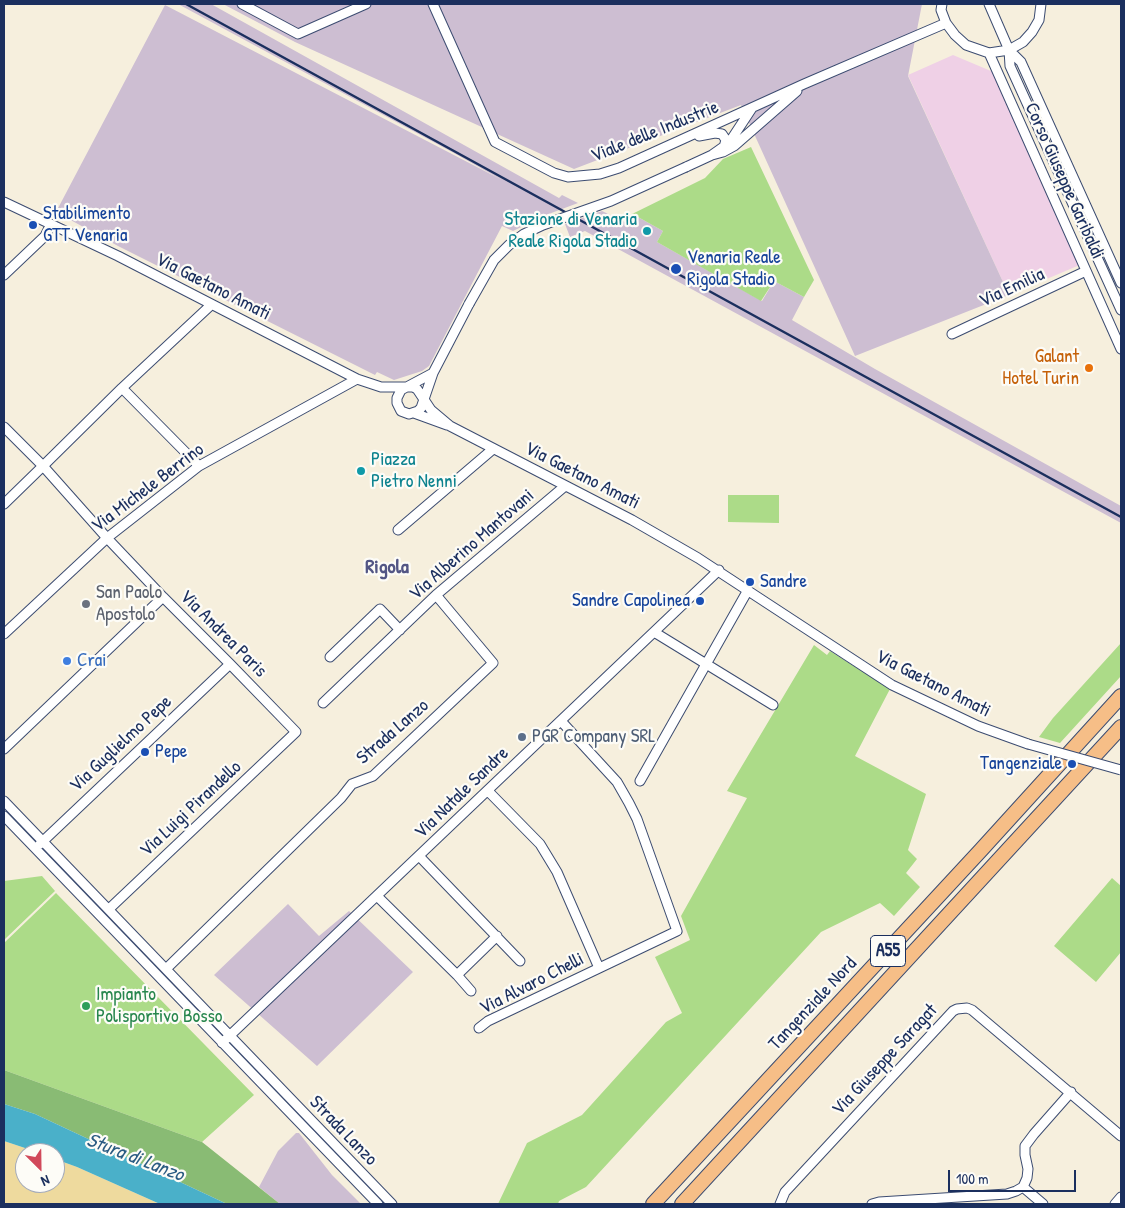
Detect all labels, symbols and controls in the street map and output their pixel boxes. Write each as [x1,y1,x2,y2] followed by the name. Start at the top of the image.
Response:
[588,96,722,168] street label: Viale delle Industrie
[1019,99,1109,263] street label: Corso Giuseppe Garibaldi
[43,203,130,247] place label: Stabilimento GTT Venaria
[504,209,637,253] place label: Stazione di Venaria Reale Rigola Stadio
[27,219,39,231] marker: Stabilimento GTT Venaria
[641,225,653,237] marker: Stazione di Venaria Reale Rigola Stadio
[687,247,781,291] place label: Venaria Reale Rigola Stadio
[152,248,274,326] street label: Via Gaetano Amati
[669,262,683,276] marker: Venaria Reale Rigola Stadio
[976,263,1048,313] street label: Via Emilia
[1002,346,1079,390] place label: Galant Hotel Turin
[1083,362,1095,374] marker: Galant Hotel Turin
[521,437,643,515] street label: Via Gaetano Amati
[87,438,209,538] street label: Via Michele Berrino
[371,449,457,493] place label: Piazza Pietro Nenni
[355,465,367,477] marker: Piazza Pietro Nenni
[405,485,539,605] street label: Via Alberino Mantovani
[365,556,409,580] district label: Rigola
[760,571,807,593] place label: Sandre
[744,576,756,588] marker: Sandre
[96,582,162,626] place label: San Paolo Apostolo
[175,586,271,682] street label: Via Andrea Paris
[572,590,690,612] place label: Sandre Capolinea
[694,595,706,607] marker: Sandre Capolinea
[80,598,92,610] marker: San Paolo Apostolo
[872,645,994,723] street label: Via Gaetano Amati
[77,650,106,672] place label: Crai
[61,655,73,667] marker: Crai
[65,691,177,797] street label: Via Guglielmo Pepe
[352,694,434,770] street label: Strada Lanzo
[532,726,655,748] place label: PGR Company SRL
[516,731,528,743] marker: PGR Company SRL
[155,741,187,763] place label: Pepe
[410,742,514,844] street label: Via Natale Sandre
[139,746,151,758] marker: Pepe
[980,753,1062,775] place label: Tangenziale
[136,756,246,862] street label: Via Luigi Pirandello
[1066,758,1078,770] marker: Tangenziale
[870,936,906,966] road number: A55
[476,948,588,1020] street label: Via Alvaro Chelli
[764,953,862,1055] street label: Tangenziale Nord
[96,984,223,1028] place label: Impianto Polisportivo Bosso
[80,1000,92,1012] marker: Impianto Polisportivo Bosso
[828,1000,942,1120] street label: Via Giuseppe Saragat
[304,1091,382,1171] street label: Strada Lanzo
[83,1129,187,1187] water label: Stura di Lanzo
[15,1143,65,1193] north arrow
[950,1160,1078,1192] scale bar
[956,1168,989,1189] text: 100 m
[39,1171,53,1192] text: N

